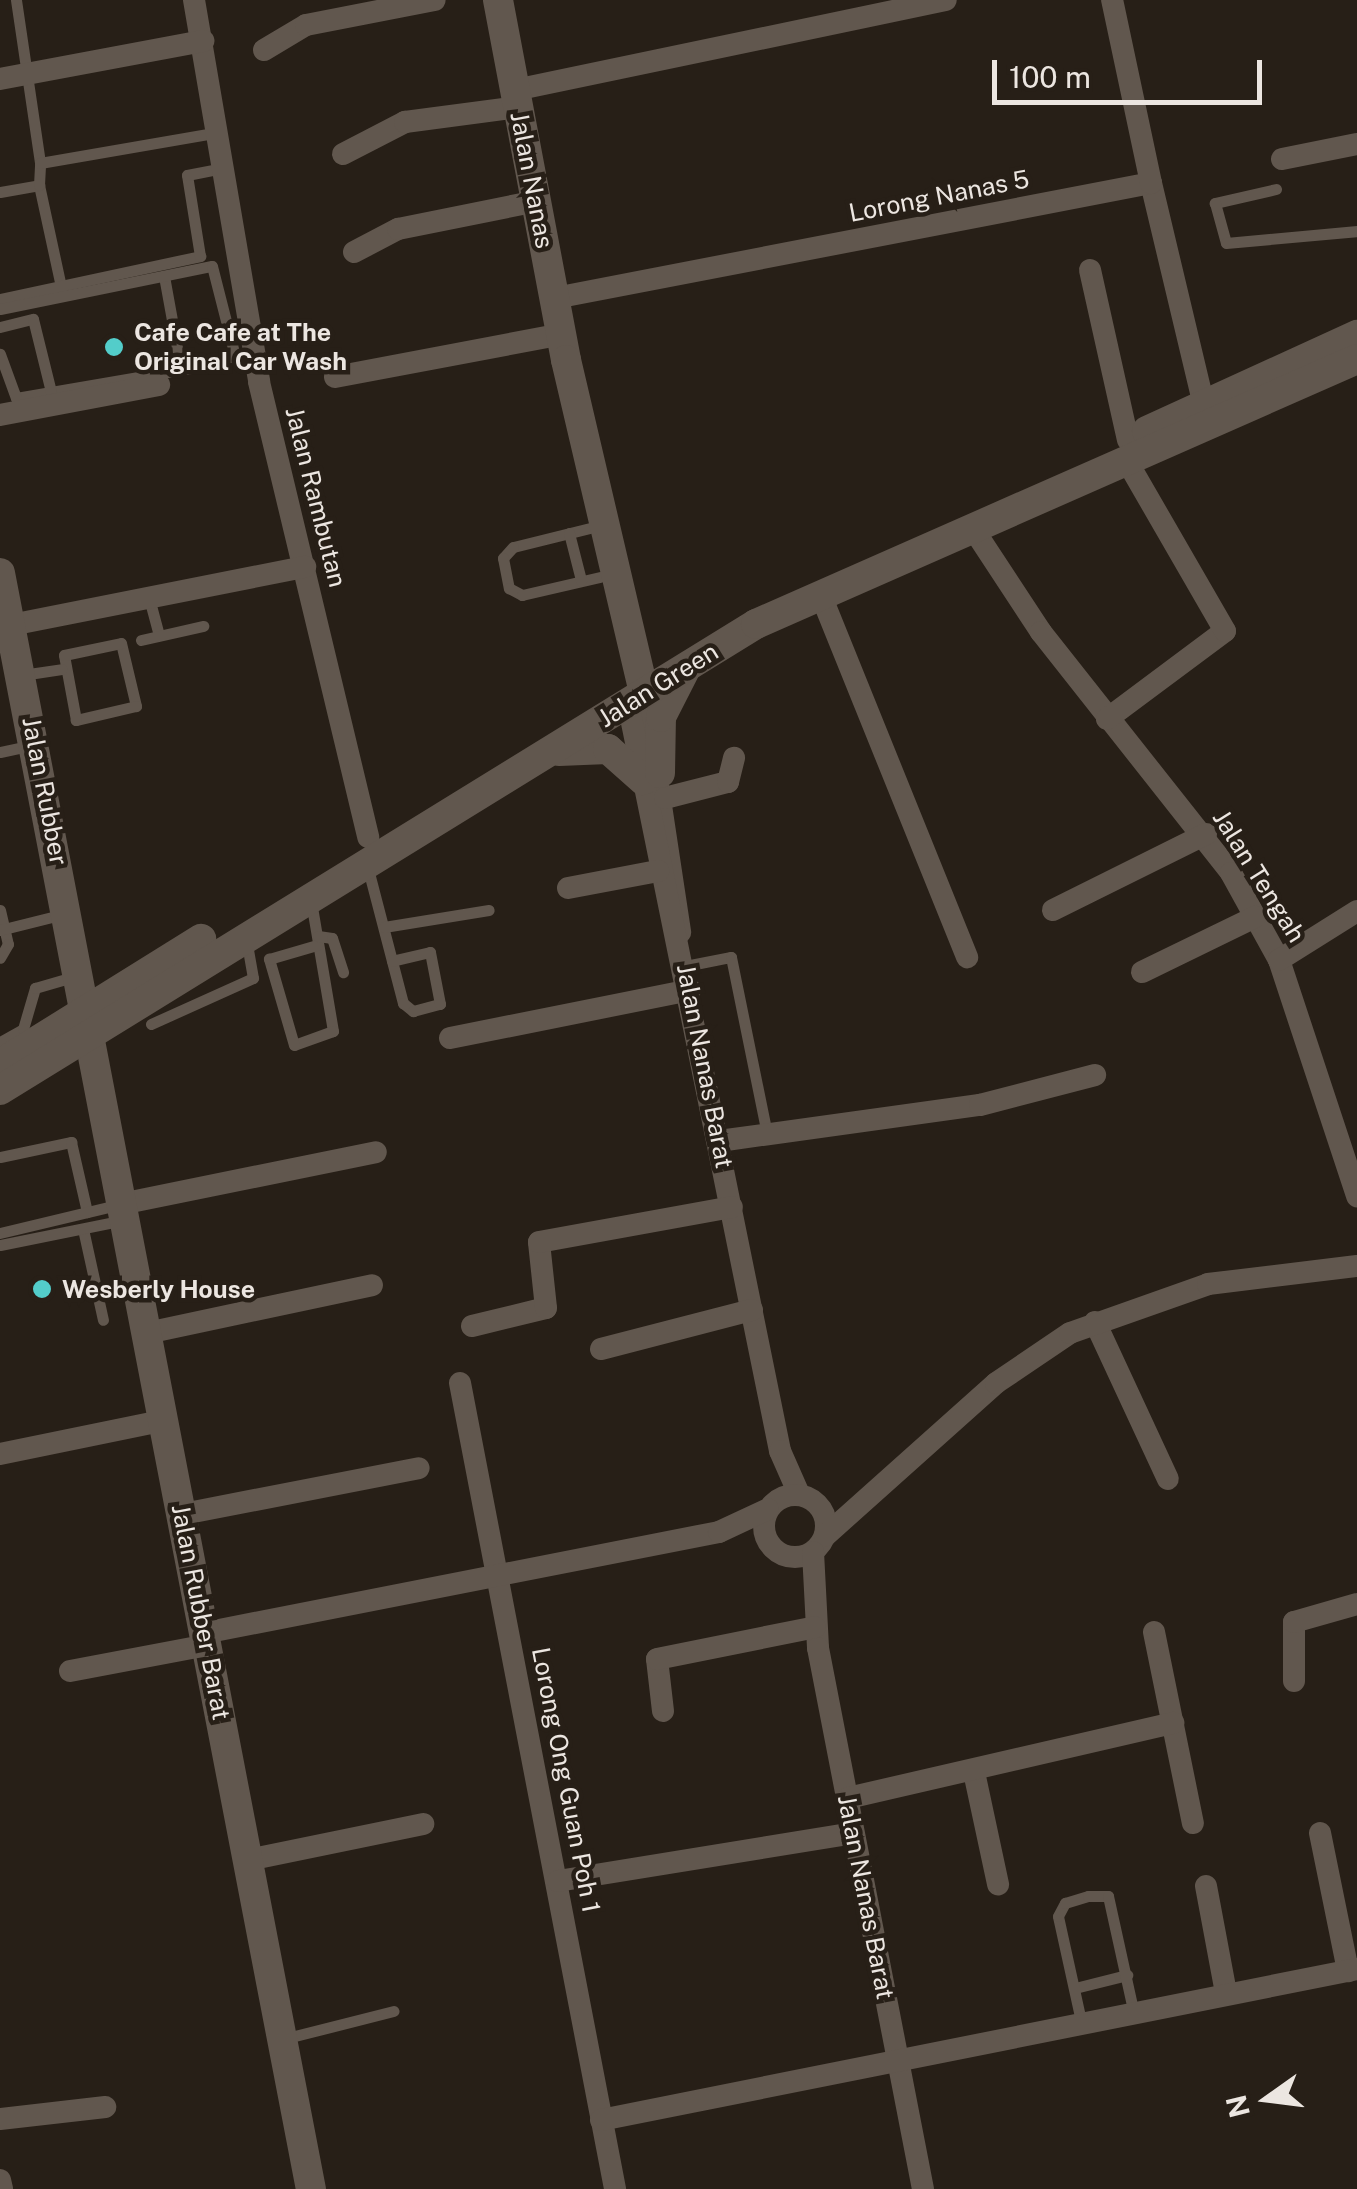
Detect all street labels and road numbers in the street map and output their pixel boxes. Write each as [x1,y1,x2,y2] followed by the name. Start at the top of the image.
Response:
[504,109,560,251] street label: Jalan Nanas
[846,164,1032,228] street label: Lorong Nanas 5
[279,404,353,590] street label: Jalan Rambutan
[592,636,724,734] street label: Jalan Green
[16,714,74,868] street label: Jalan Rubber
[1206,804,1312,948] street label: Jalan Tengah
[670,961,740,1171] street label: Jalan Nanas Barat
[165,1501,237,1723] street label: Jalan Rubber Barat
[526,1645,606,1915] street label: Lorong Ong Guan Poh 1
[831,1792,901,2002] street label: Jalan Nanas Barat

